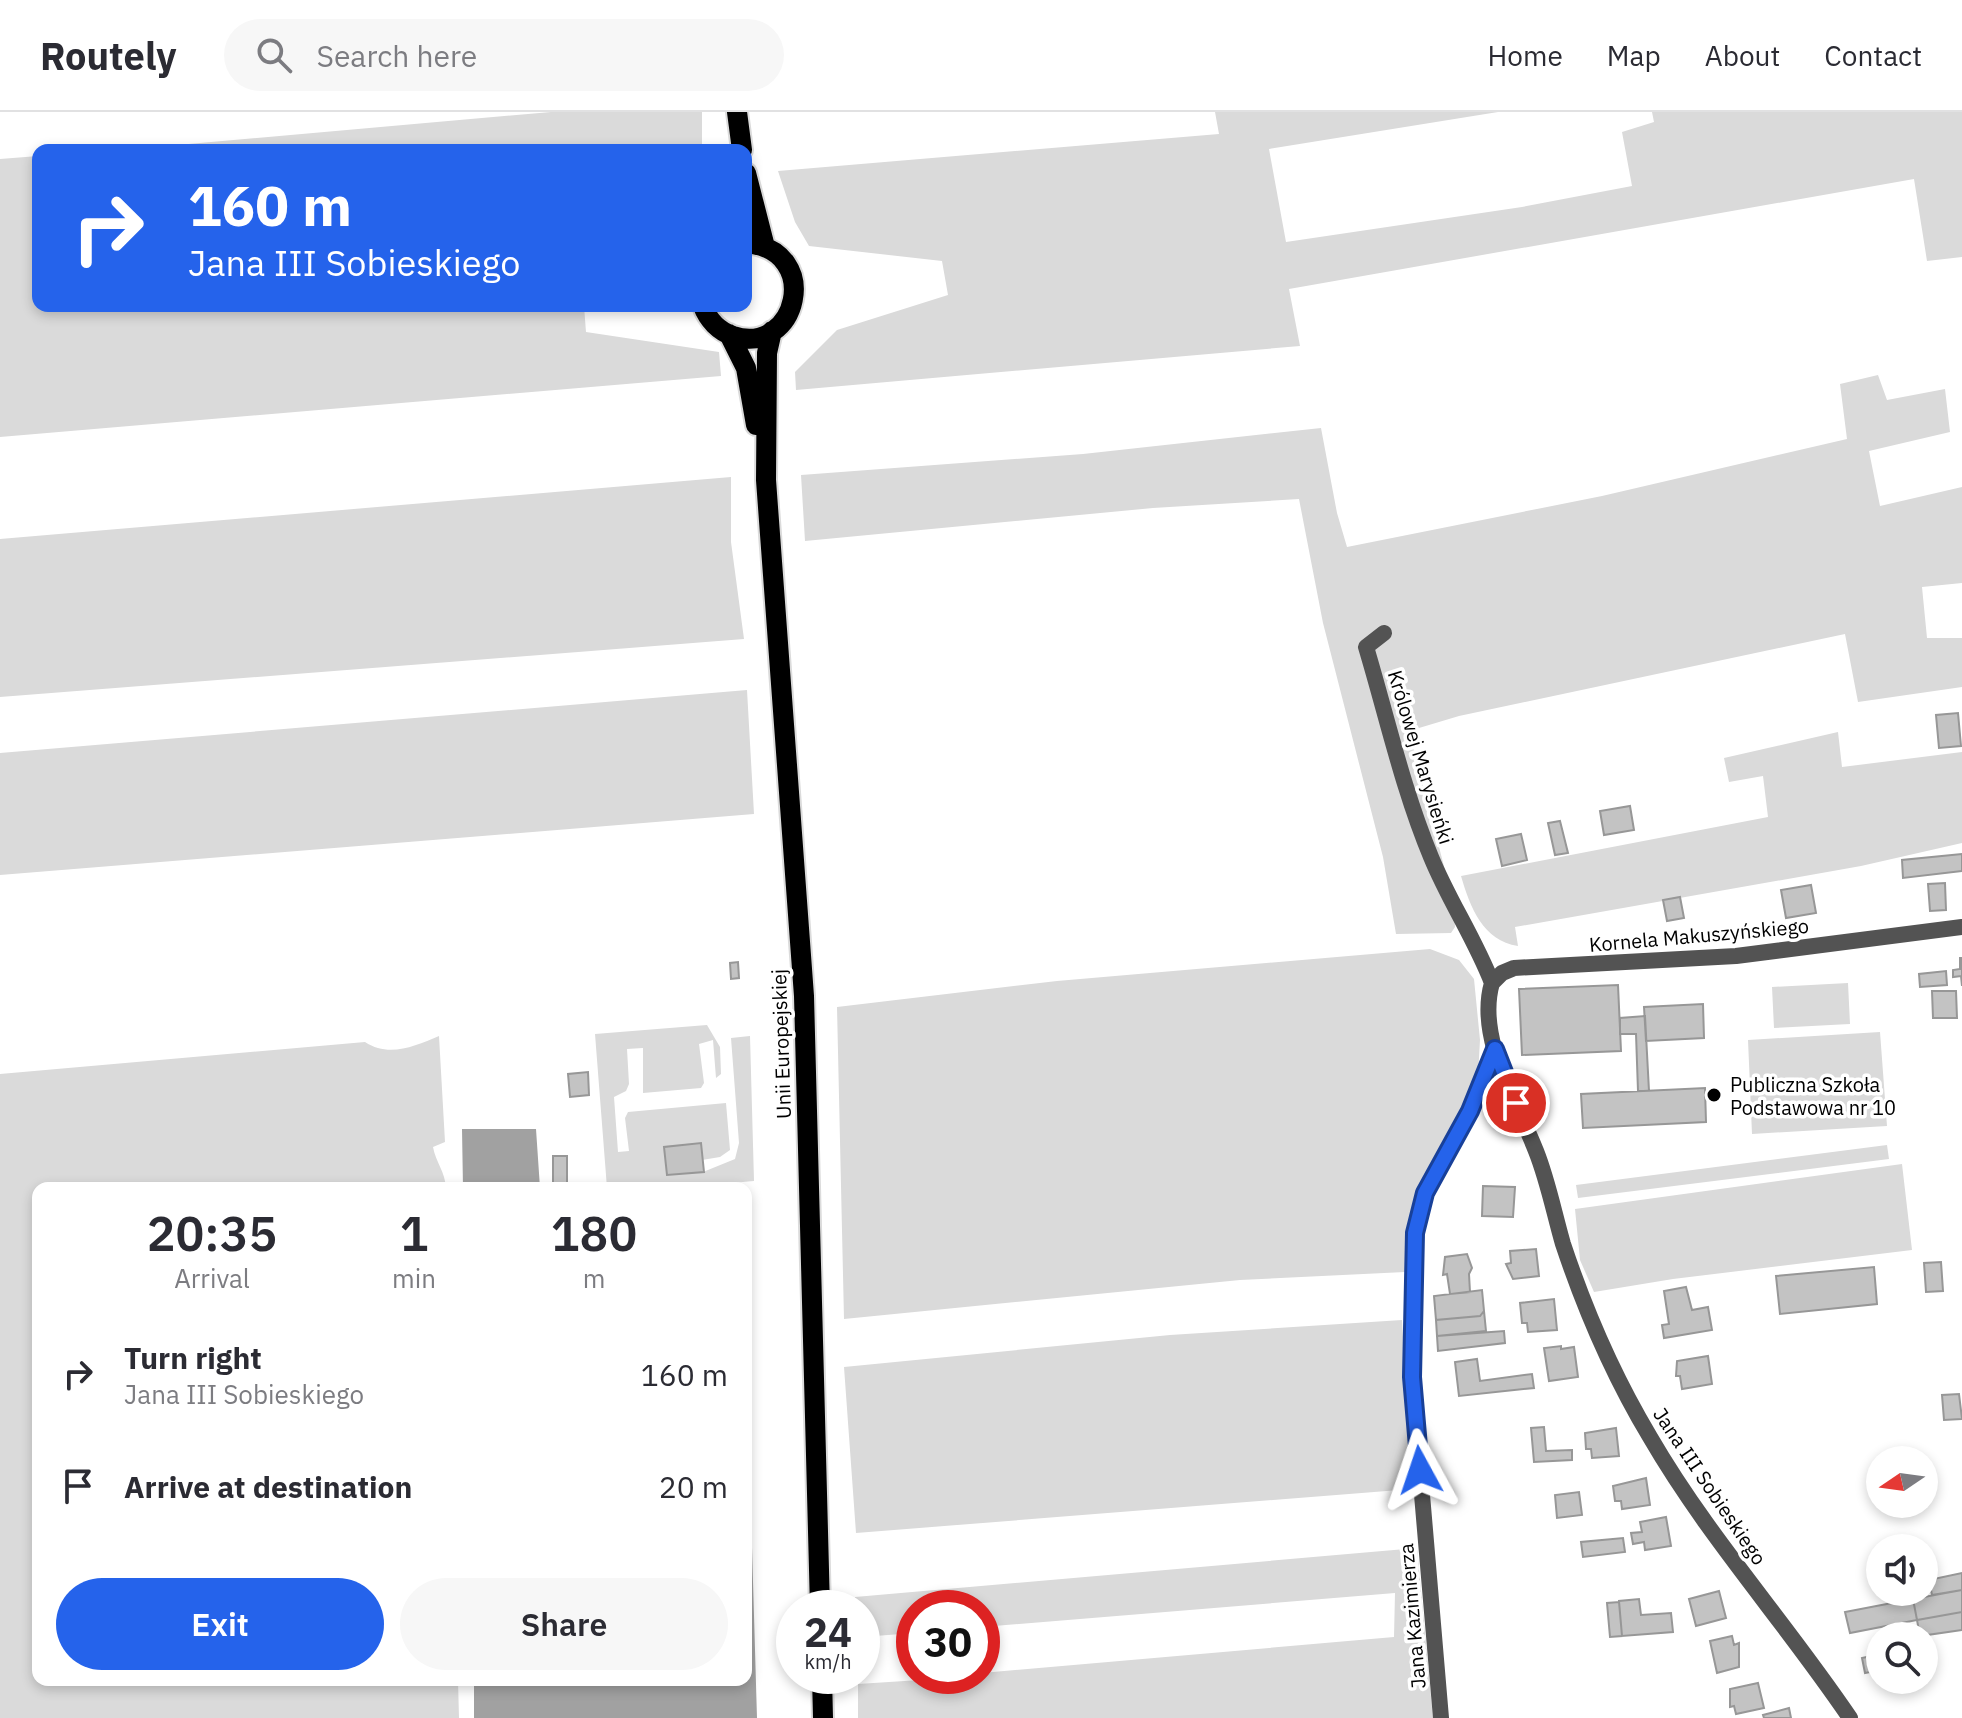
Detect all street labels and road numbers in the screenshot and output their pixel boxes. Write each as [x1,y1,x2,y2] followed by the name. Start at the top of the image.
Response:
[1382,667,1460,847] street label: Królowej Marysieńki
[1588,912,1810,958] street label: Kornela Makuszyńskiego
[765,969,797,1119] street label: Unii Europejskiej
[1647,1402,1773,1570] street label: Jana III Sobieskiego
[1392,1542,1432,1690] street label: Jana Kazimierza

